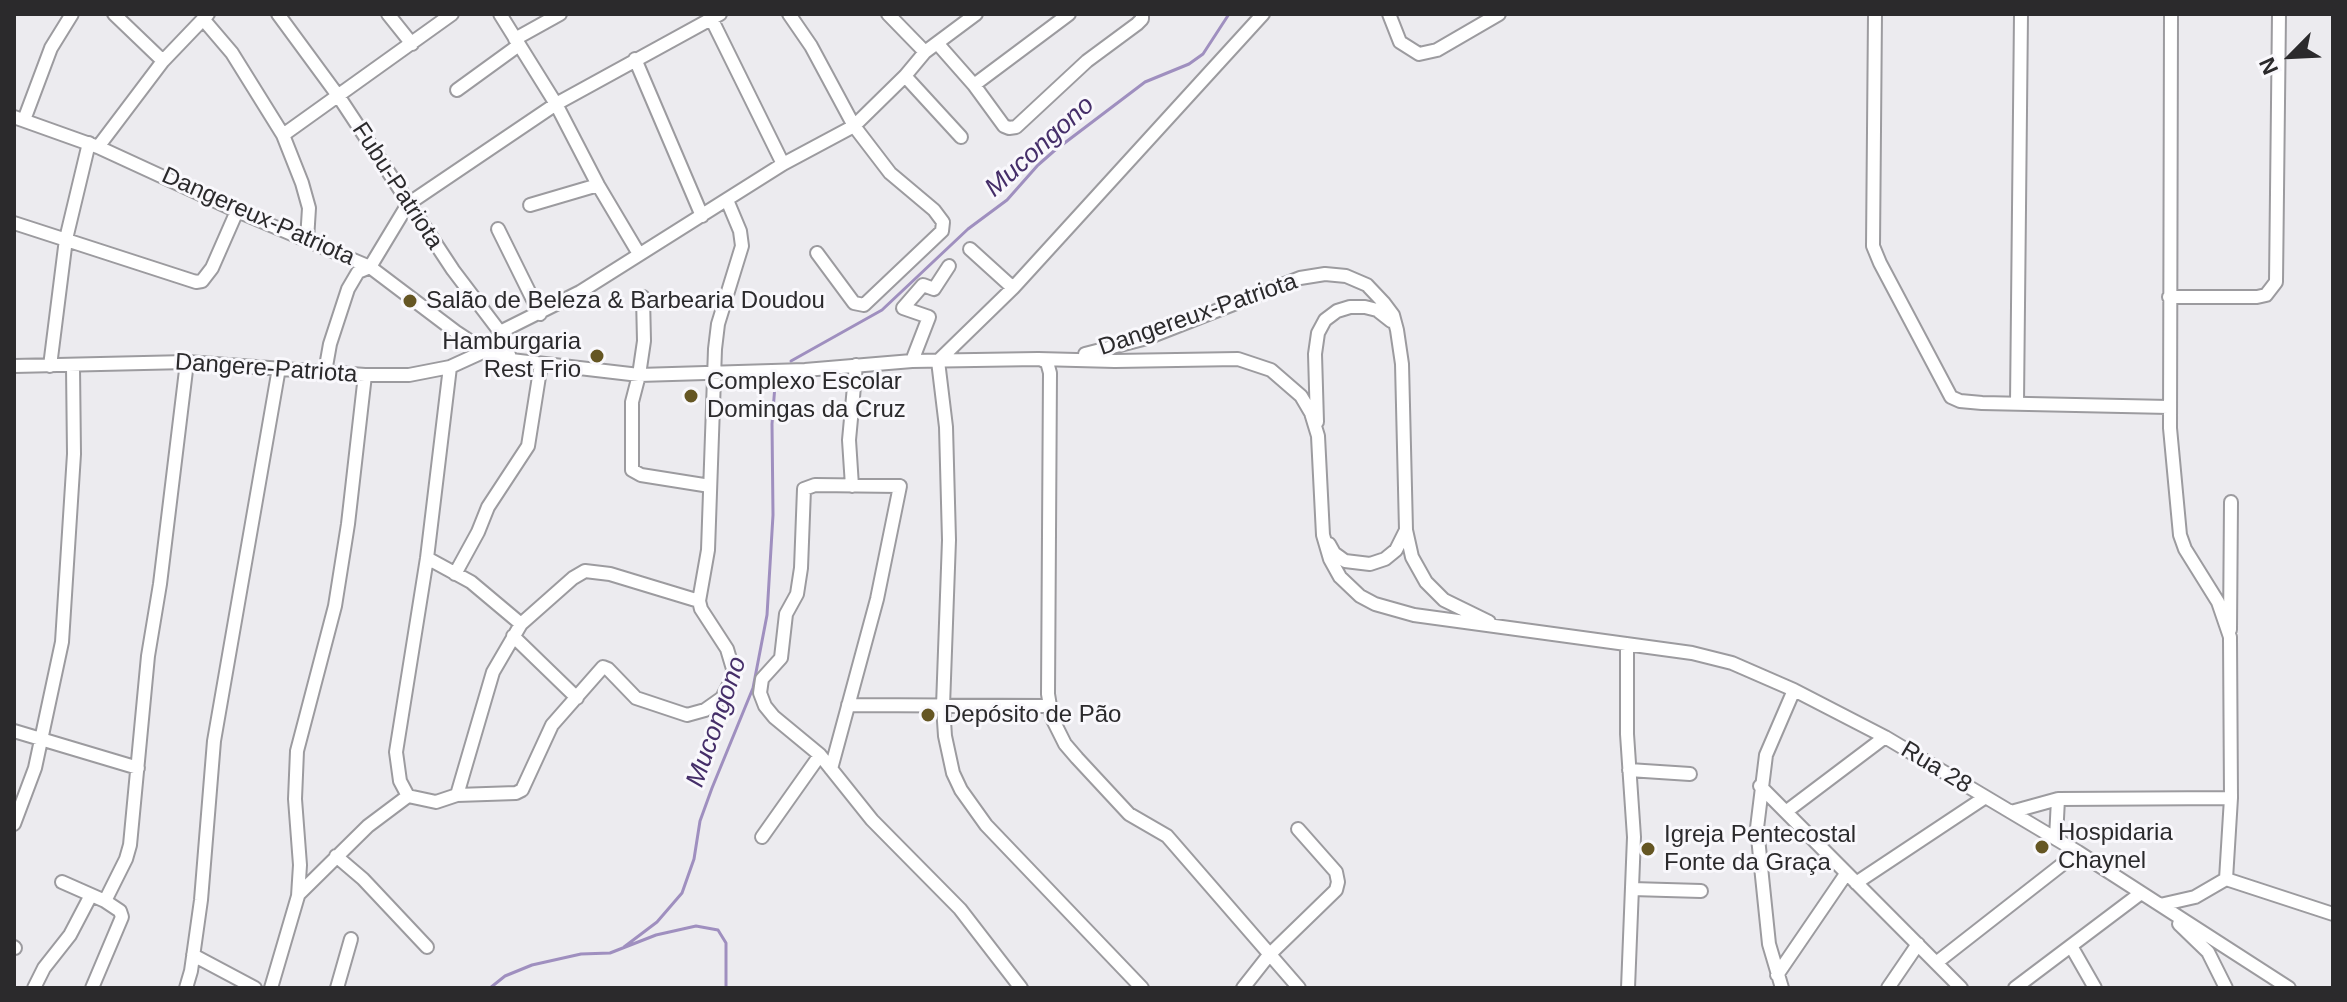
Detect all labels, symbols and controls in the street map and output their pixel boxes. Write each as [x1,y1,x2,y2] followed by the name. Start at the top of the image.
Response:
[2251,16,2331,96] north arrow
[2254,54,2283,78] text: N
[979,90,1101,204] water label: Mucongono
[345,117,449,255] street label: Fubu-Patriota
[157,162,359,272] street label: Dangereux-Patriota
[1095,268,1301,362] street label: Dangereux-Patriota
[426,287,825,315] place label: Salão de Beleza & Barbearia Doudou
[401,292,419,310] marker: Salão de Beleza & Barbearia Doudou
[442,328,581,384] place label: Hamburgaria Rest Frio
[588,347,606,365] marker: Hamburgaria Rest Frio
[174,348,358,390] street label: Dangere-Patriota
[707,368,906,424] place label: Complexo Escolar Domingas da Cruz
[682,387,700,405] marker: Complexo Escolar Domingas da Cruz
[680,653,754,791] water label: Mucongono
[944,701,1121,729] place label: Depósito de Pão
[919,706,937,724] marker: Depósito de Pão
[1895,736,1977,800] street label: Rua 28
[2058,819,2173,875] place label: Hospidaria Chaynel
[1664,821,1856,877] place label: Igreja Pentecostal Fonte da Graça
[2033,838,2051,856] marker: Hospidaria Chaynel
[1639,840,1657,858] marker: Igreja Pentecostal Fonte da Graça

